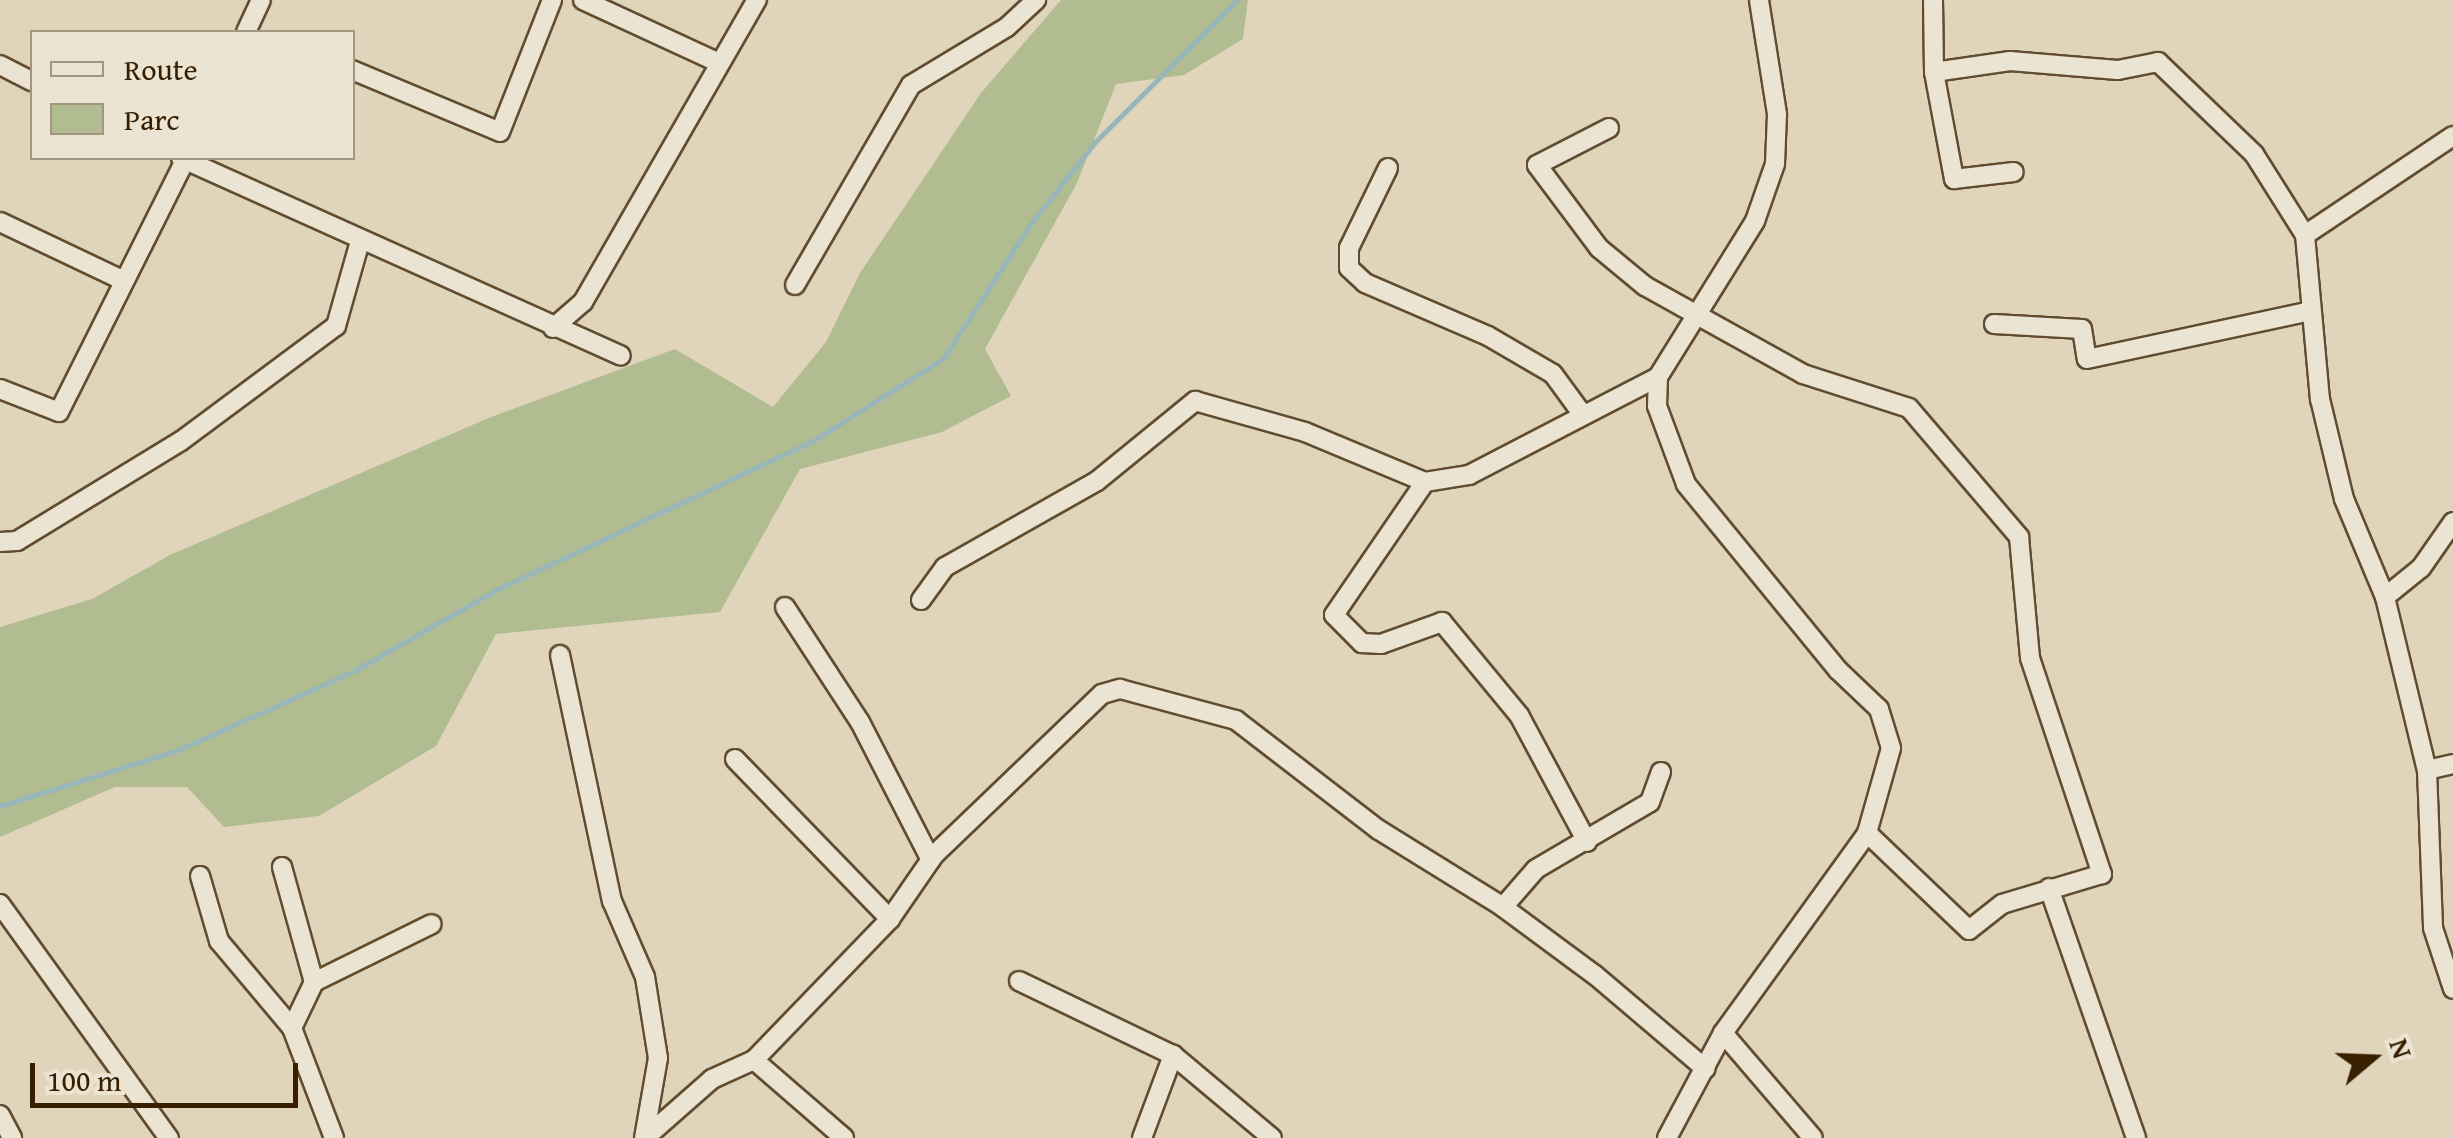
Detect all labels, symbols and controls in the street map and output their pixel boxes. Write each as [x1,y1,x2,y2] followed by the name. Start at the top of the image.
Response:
[30,30,355,160] legend
[124,47,197,91] text: Route
[124,97,180,141] text: Parc
[2323,1008,2423,1108] north arrow
[2379,1033,2424,1064] text: N
[35,1043,302,1105] scale bar
[47,1058,121,1102] text: 100 m

